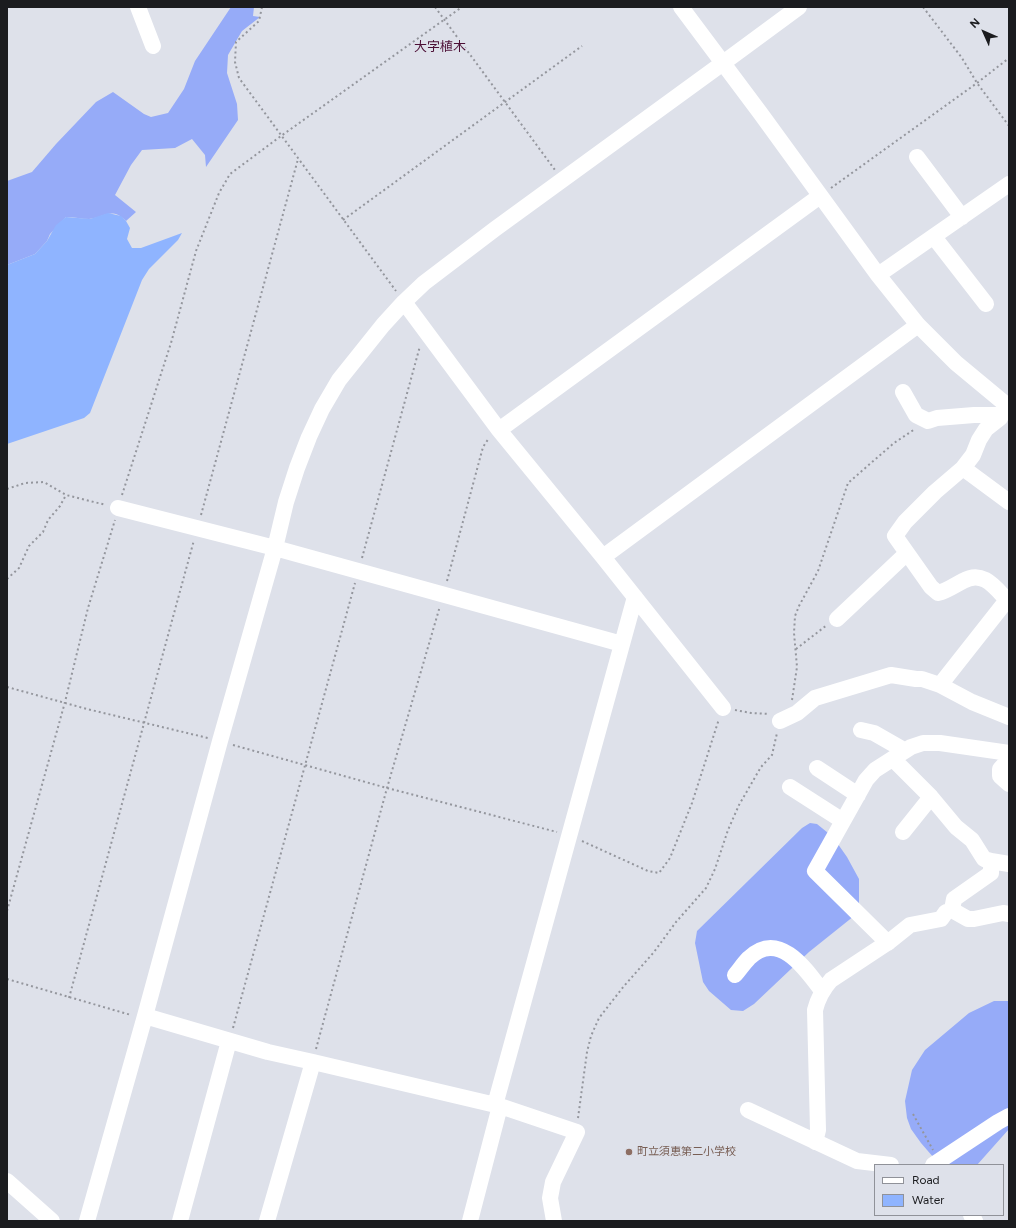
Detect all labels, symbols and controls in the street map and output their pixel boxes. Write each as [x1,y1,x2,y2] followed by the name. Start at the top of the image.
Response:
[964,12,1004,52] north arrow
[968,16,983,31] text: N
[414,39,466,55] district label: 大字植木
[637,1145,736,1159] place label: 町立須恵第二小学校
[624,1147,634,1157] marker: 町立須恵第二小学校
[874,1164,1004,1216] legend
[912,1173,940,1187] text: Road
[912,1193,944,1207] text: Water

